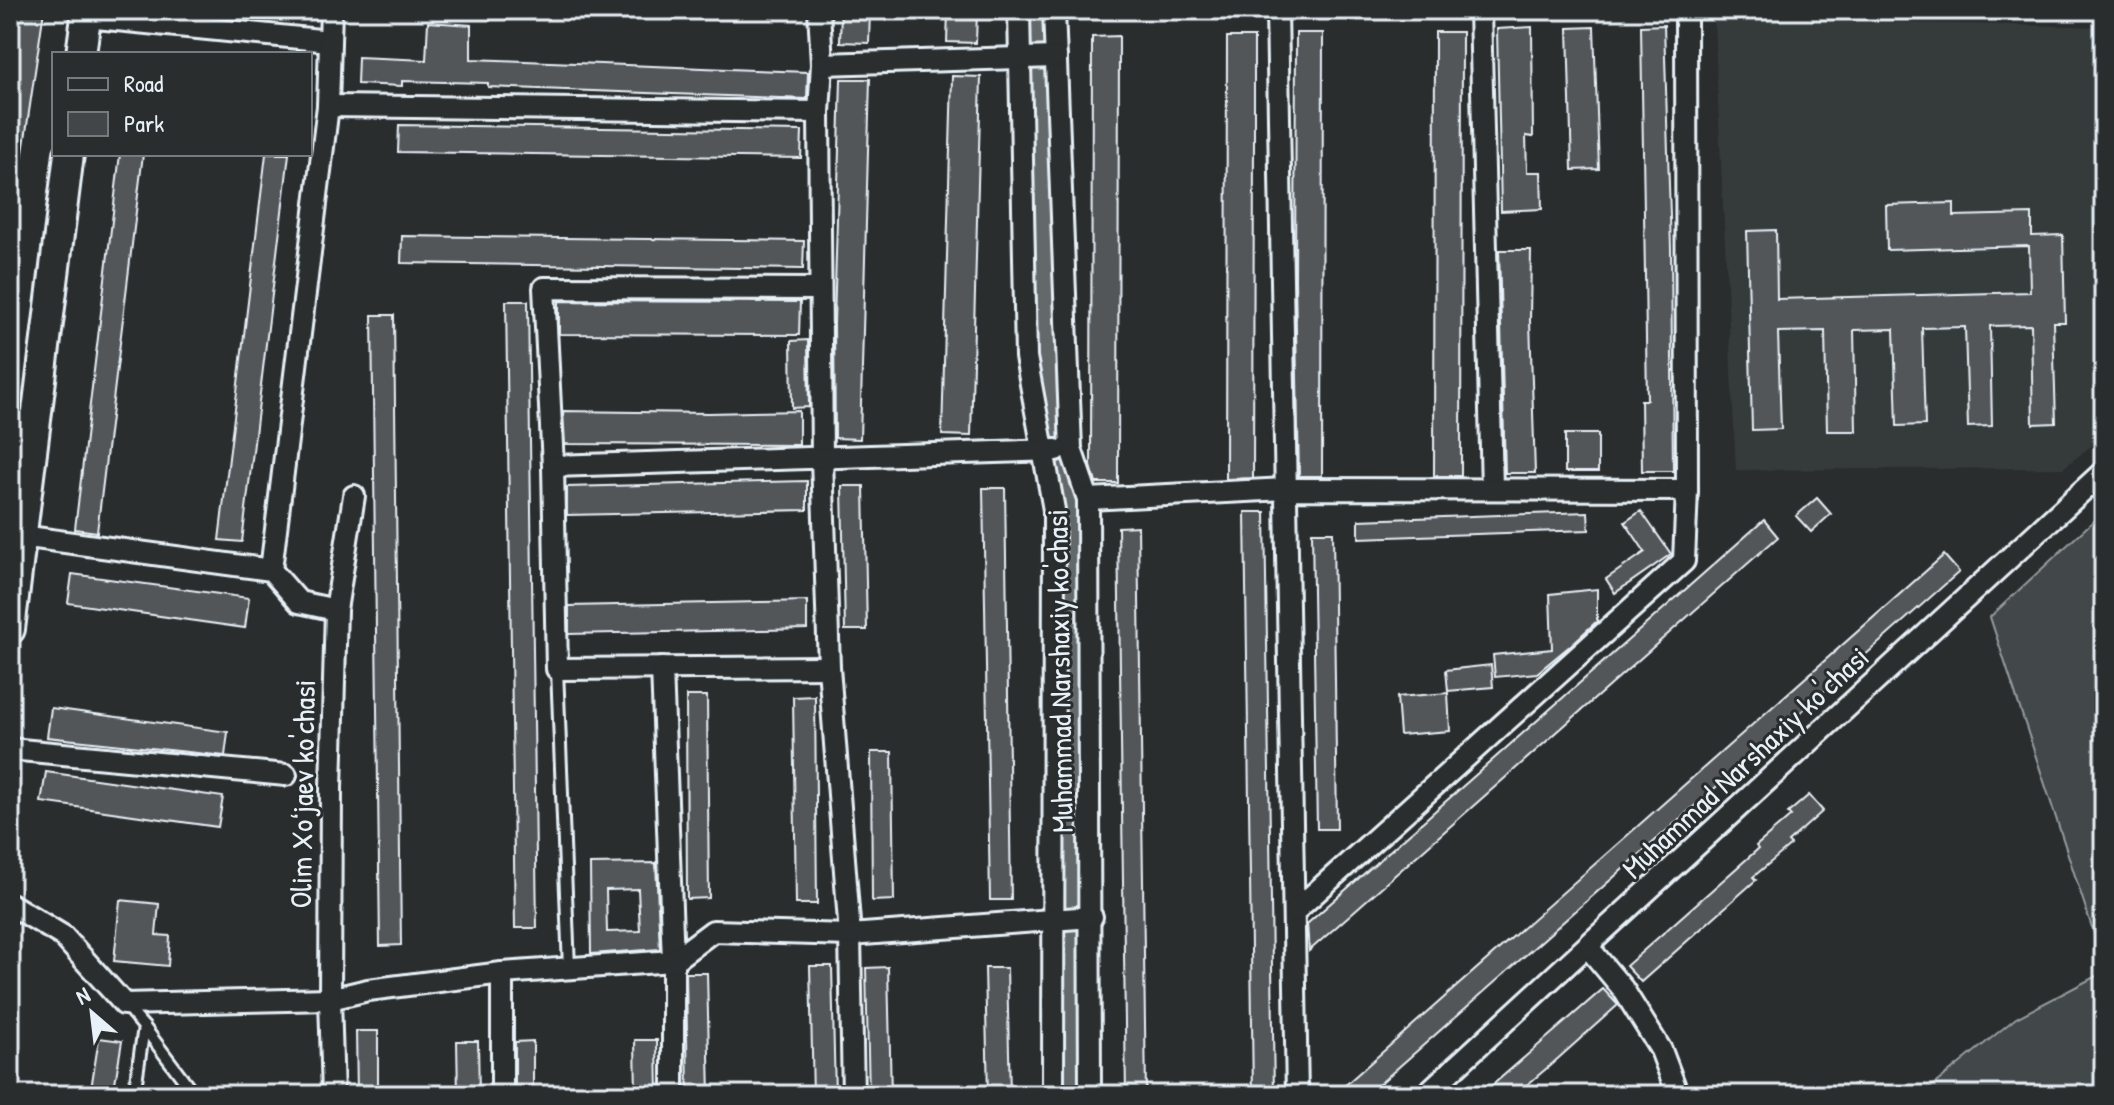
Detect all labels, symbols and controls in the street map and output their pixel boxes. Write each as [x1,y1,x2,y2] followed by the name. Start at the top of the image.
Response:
[52,52,312,156] legend
[124,67,163,99] text: Road
[124,107,164,139] text: Park
[1036,509,1082,833] street label: Muhammad Narshaxiy ko'chasi
[1613,637,1877,887] street label: Muhammad Narshaxiy ko'chasi
[280,679,324,909] street label: Olim Xoʻjaev ko'chasi
[52,973,132,1053] north arrow
[70,979,95,1011] text: N

